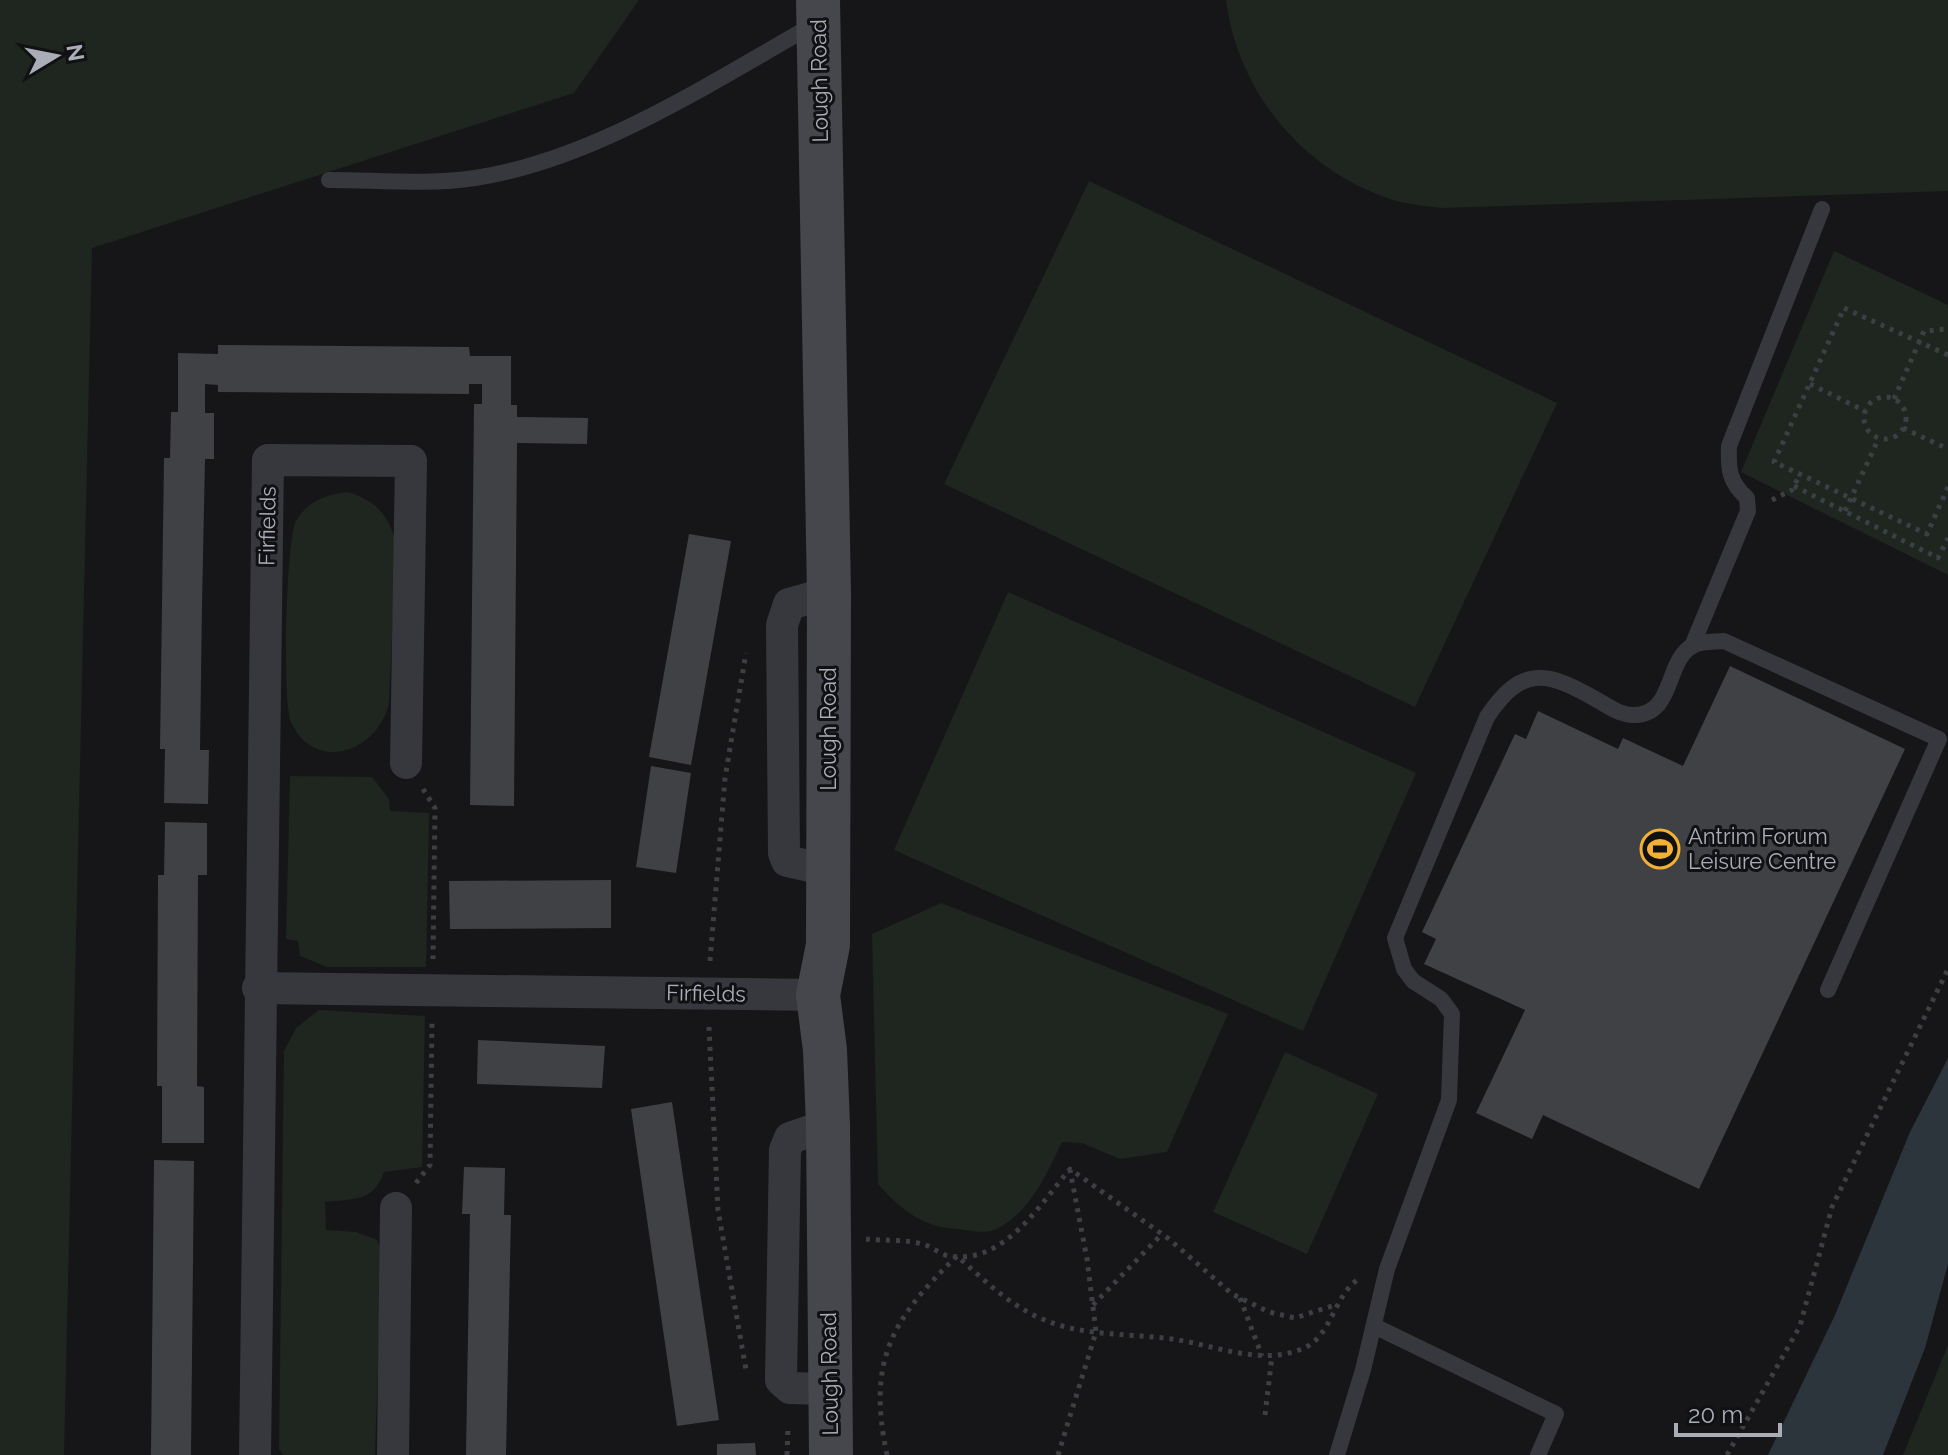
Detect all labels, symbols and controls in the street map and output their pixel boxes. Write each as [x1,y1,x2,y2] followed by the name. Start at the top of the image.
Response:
[16,16,96,96] north arrow
[805,19,833,143] street label: Lough Road
[61,42,90,63] text: N
[253,486,281,566] street label: Firfields
[815,667,841,791] street label: Lough Road
[1688,823,1836,874] place label: Antrim Forum Leisure Centre
[1639,828,1681,870] sports icon: Antrim Forum Leisure Centre
[666,979,746,1007] street label: Firfields
[815,1312,843,1436] street label: Lough Road
[1676,1387,1780,1437] scale bar
[1688,1400,1743,1429] text: 20 m

